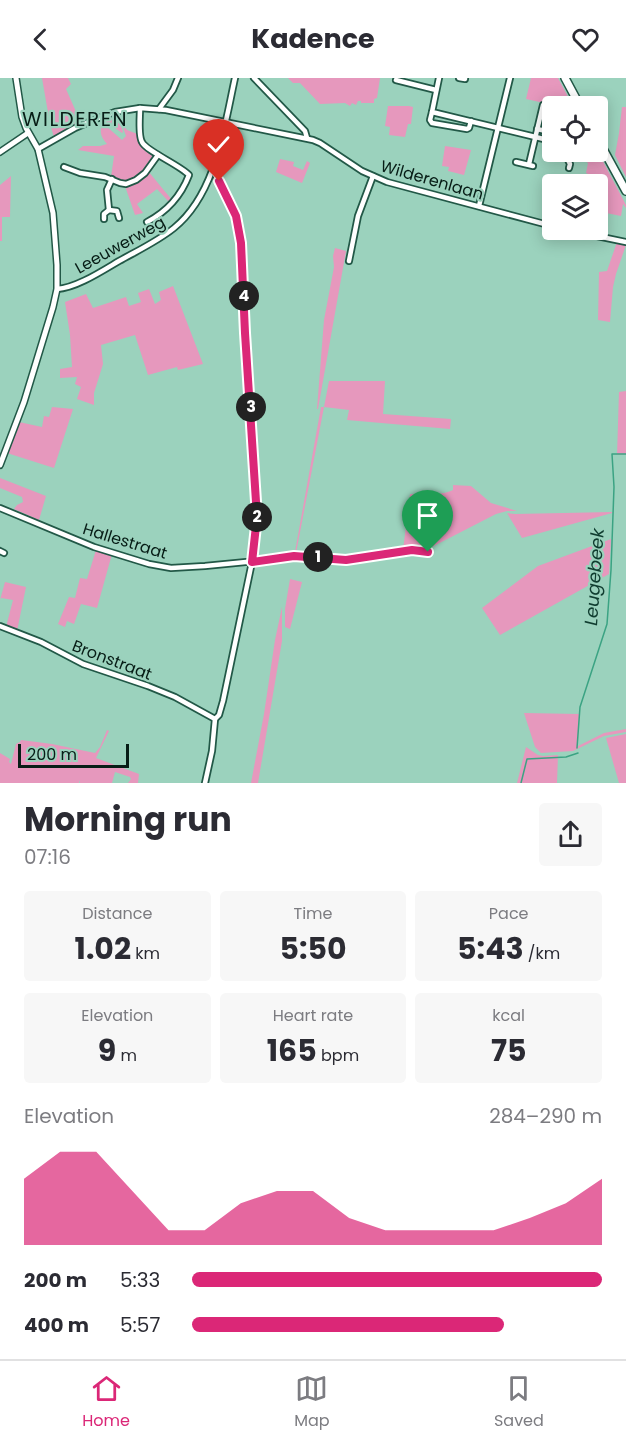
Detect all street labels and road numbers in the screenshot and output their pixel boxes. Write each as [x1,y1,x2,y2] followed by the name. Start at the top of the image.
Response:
[378,154,486,206] street label: Wilderenlaan
[71,211,169,279] street label: Leeuwerweg
[80,517,170,565] street label: Hallestraat
[69,634,155,686] street label: Bronstraat

